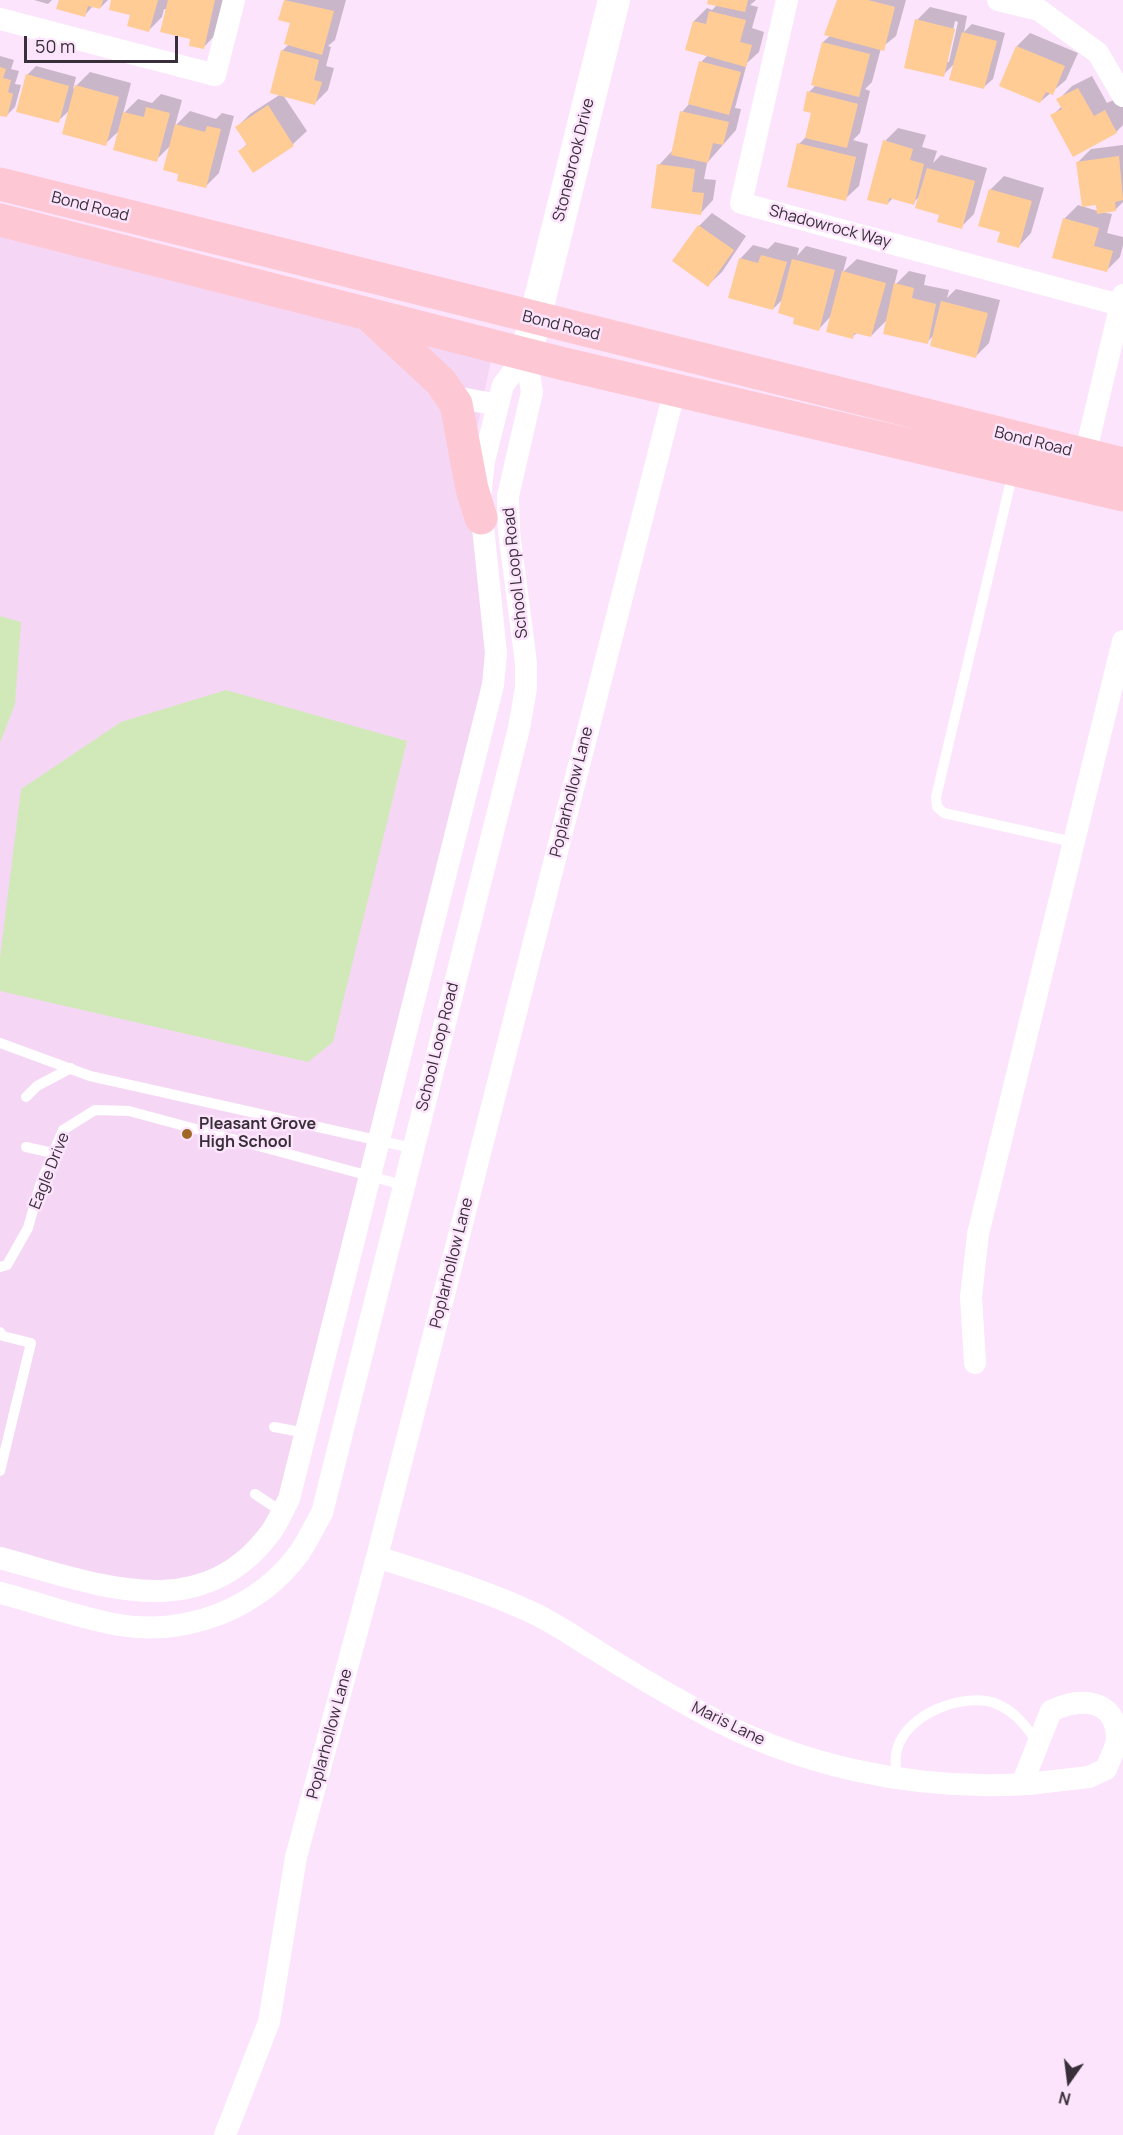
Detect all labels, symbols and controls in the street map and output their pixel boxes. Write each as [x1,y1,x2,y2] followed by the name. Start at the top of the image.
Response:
[27,24,182,62] scale bar
[35,34,75,58] text: 50 m
[549,96,599,224] street label: Stonebrook Drive
[49,188,131,226] street label: Bond Road
[767,202,893,252] street label: Shadowrock Way
[520,307,602,345] street label: Bond Road
[992,423,1074,461] street label: Bond Road
[500,506,532,640] street label: School Loop Road
[546,725,598,859] street label: Poplarhollow Lane
[413,981,463,1113] street label: School Loop Road
[199,1115,316,1153] place label: Pleasant Grove High School
[180,1127,194,1141] marker: Pleasant Grove High School
[26,1130,74,1212] street label: Eagle Drive
[426,1196,478,1330] street label: Poplarhollow Lane
[303,1667,357,1801] street label: Poplarhollow Lane
[688,1698,768,1750] street label: Maris Lane
[1039,2051,1099,2111] north arrow
[1056,2086,1073,2111] text: N

